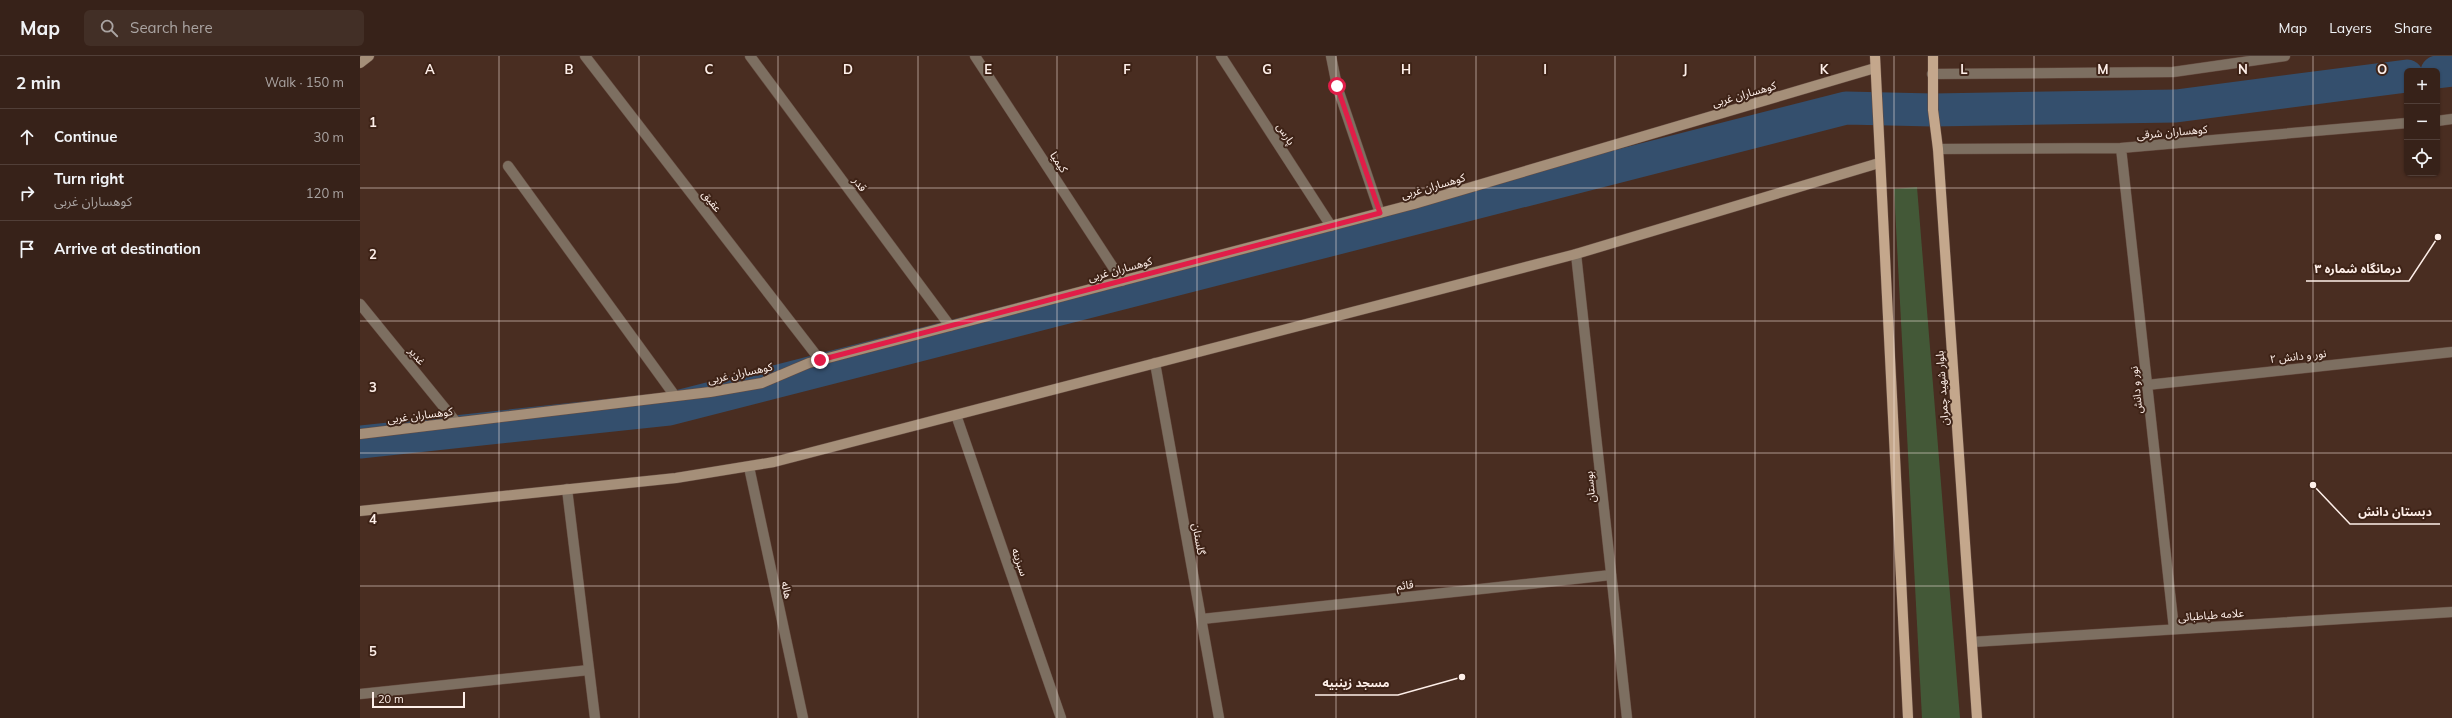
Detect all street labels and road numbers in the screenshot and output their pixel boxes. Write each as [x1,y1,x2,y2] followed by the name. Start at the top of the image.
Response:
[1710,78,1778,110] street label: کوهساران غربی
[1273,120,1298,148] street label: پارس
[2136,122,2208,142] street label: کوهساران شرقی
[1047,149,1071,176] street label: کیمیا
[1399,170,1467,202] street label: کوهساران غربی
[849,173,870,194] street label: قدر
[699,187,725,215] street label: عقیق
[1086,254,1154,284] street label: کوهساران غربی
[405,343,429,368] street label: غدیر
[2269,346,2327,366] street label: نور و دانش ۲
[1932,350,1953,426] street label: بلوار شهید چمران
[706,359,774,387] street label: کوهساران غربی
[2127,366,2145,414] street label: نور و دانش
[386,404,454,426] street label: کوهساران غربی
[1581,471,1599,503] street label: بوستان
[1189,522,1209,556] street label: گلستان
[1009,546,1031,578] street label: سبزینه
[1396,577,1415,595] street label: قائم
[778,580,796,600] street label: هاله
[2178,606,2245,624] street label: علامه طباطبائی

